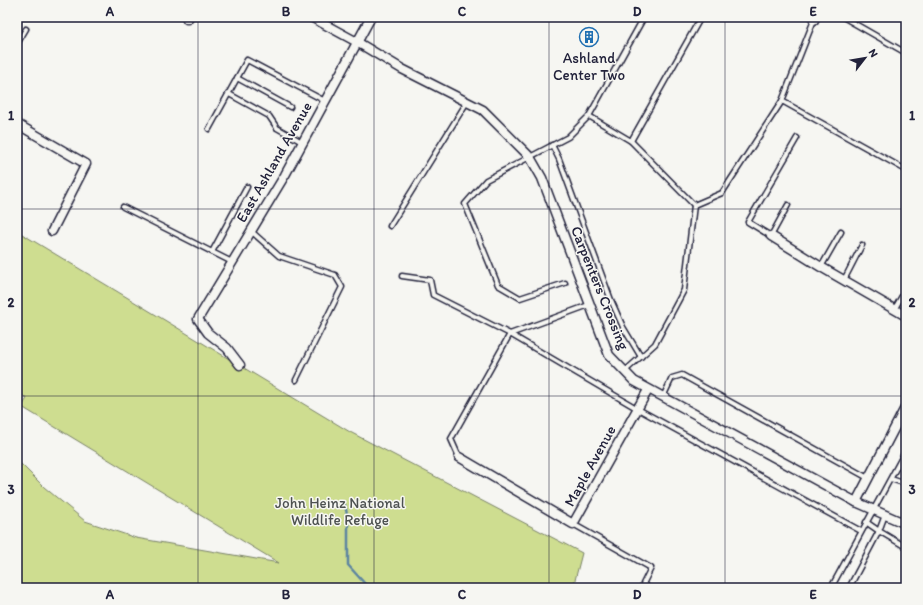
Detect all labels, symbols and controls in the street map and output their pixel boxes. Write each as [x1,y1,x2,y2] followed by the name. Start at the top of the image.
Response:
[105,4,115,19] text: A
[282,4,291,19] text: B
[458,4,467,19] text: C
[633,4,642,19] text: D
[809,4,817,19] text: E
[578,26,600,48] building icon: Ashland Center Two
[845,38,885,78] north arrow
[866,47,881,60] text: N
[553,49,625,84] place label: Ashland Center Two
[232,99,316,225] street label: East Ashland Avenue
[8,108,14,123] text: 1
[909,108,915,123] text: 1
[567,224,633,353] street label: Carpenters Crossing
[8,295,15,310] text: 2
[909,295,916,310] text: 2
[560,422,620,510] street label: Maple Avenue
[7,482,15,497] text: 3
[908,482,916,497] text: 3
[275,494,406,529] park label: John Heinz National Wildlife Refuge
[105,587,115,602] text: A
[282,587,291,602] text: B
[458,587,467,602] text: C
[633,587,642,602] text: D
[809,587,817,602] text: E

